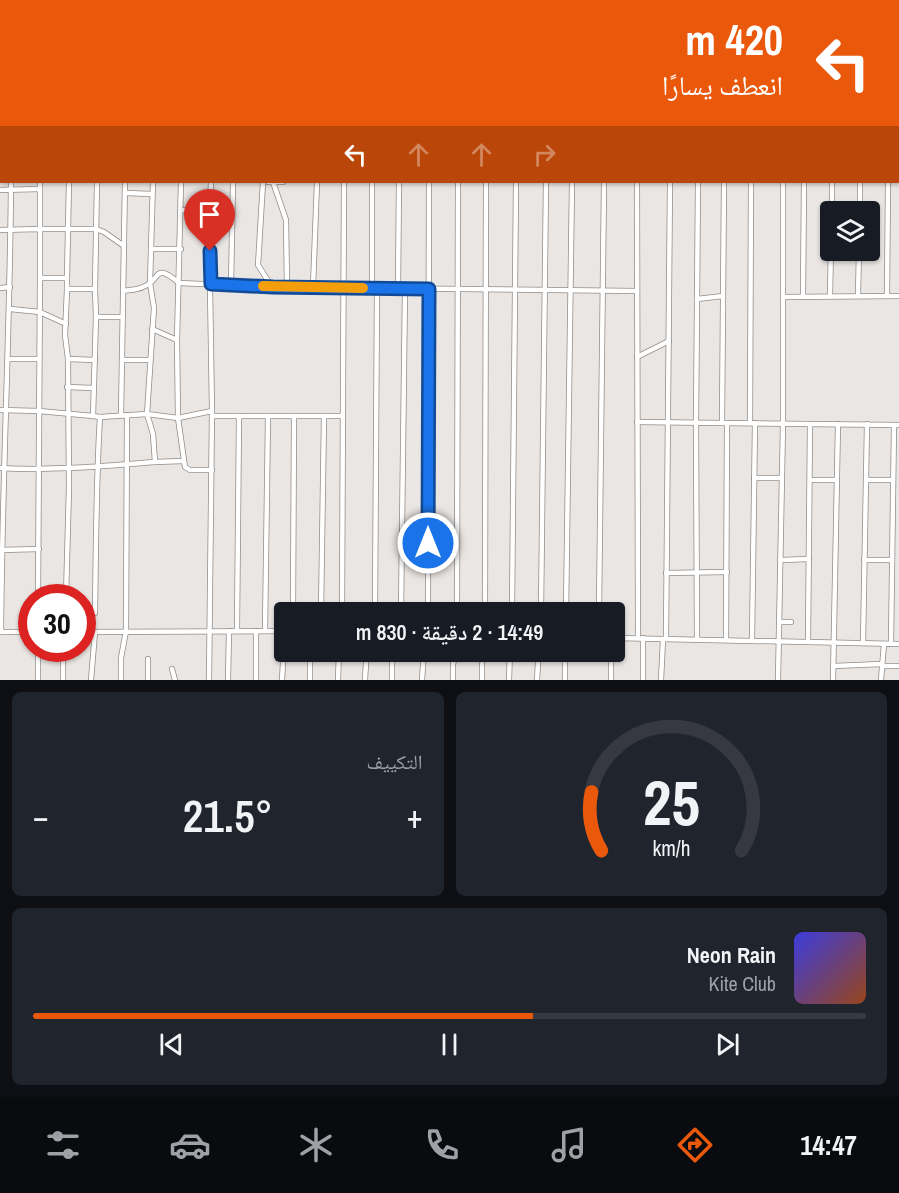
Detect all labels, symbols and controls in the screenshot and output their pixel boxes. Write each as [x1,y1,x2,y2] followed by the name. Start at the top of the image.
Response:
[685,12,783,68] text: 420 m
[804,24,882,102] icon: left
[662,67,783,103] text: انعطف يسارًا
[339,138,372,171] icon: left
[402,138,435,171] icon: ahead
[465,138,498,171] icon: ahead
[528,138,561,171] icon: right
[184,189,235,251] pin
[193,198,226,231] icon: arrive
[820,201,880,261] map controls
[820,201,880,261] button: layers
[396,511,460,575] position arrow
[18,584,96,662] speed limit sign: 30
[356,617,543,647] text: 14:49 · 2 دقيقة · 830 m
[366,748,423,775] text: التكييف
[643,760,700,844] text: 25
[183,785,273,846] text: 21.5°
[33,794,49,838] text: −
[407,794,422,838] text: +
[652,834,690,863] text: km/h
[687,940,776,970] text: Neon Rain
[709,970,776,997] text: Kite Club
[155,1028,188,1061] icon: previous
[433,1028,466,1061] icon: pause
[711,1028,744,1061] icon: next
[42,1124,84,1166] icon: filters
[169,1124,211,1166] icon: car
[295,1124,337,1166] icon: climate
[421,1124,463,1166] icon: phone
[548,1124,590,1166] icon: music
[674,1124,716,1166] icon: directions
[800,1127,857,1163] text: 14:47

